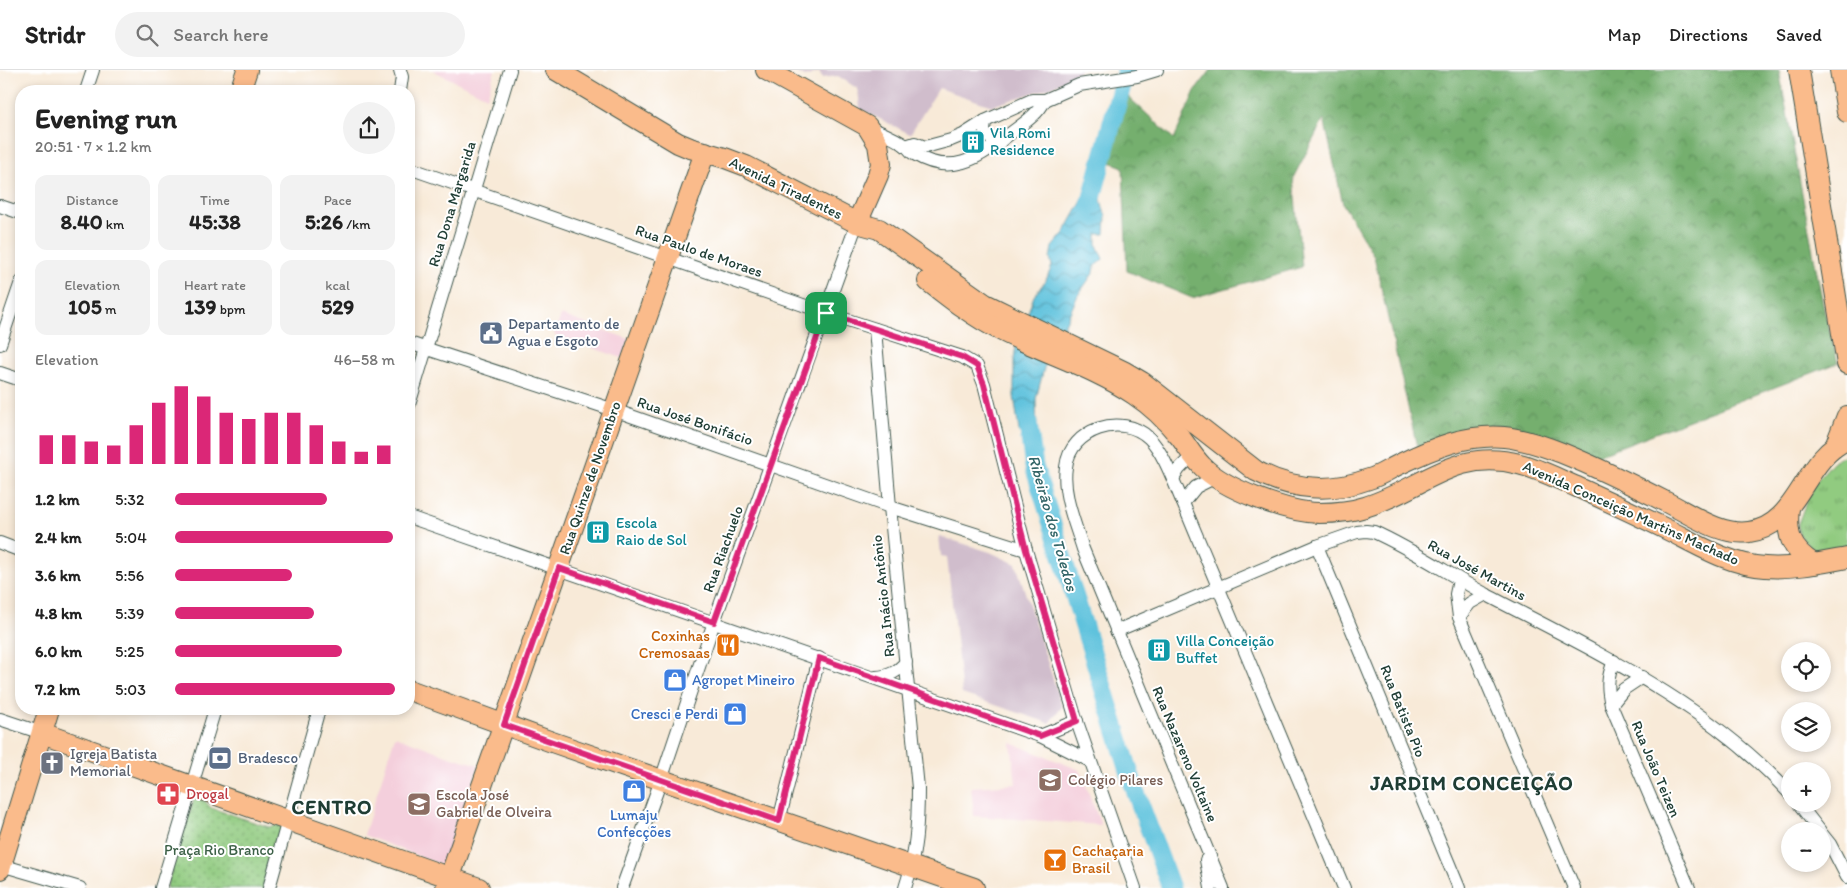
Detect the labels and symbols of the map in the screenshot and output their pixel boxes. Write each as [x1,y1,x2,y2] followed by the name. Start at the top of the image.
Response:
[990,124,1055,159] place label: Vila Romi Residence
[960,129,986,155] building icon: Vila Romi Residence
[424,138,480,269] street label: Rua Dona Margarida
[727,153,846,223] street label: Avenida Tiradentes
[633,221,765,281] street label: Rua Paulo de Moraes
[805,292,847,334] pin
[508,315,619,350] place label: Departamento de Agua e Esgoto
[478,320,504,346] public building icon: Departamento de Agua e Esgoto
[635,393,755,449] street label: Rua José Bonifácio
[555,399,625,557] street label: Rua Quinze de Novembro
[1024,453,1082,594] water label: Ribeirão dos Toledos
[1520,457,1742,569] street label: Avenida Conceição Martins Machado
[699,503,747,595] street label: Rua Riachuelo
[616,514,687,549] place label: Escola Raio de Sol
[585,519,611,545] building icon: Escola Raio de Sol
[868,534,898,658] street label: Rua Inácio Antônio
[1425,536,1530,605] street label: Rua José Martins
[639,627,710,662] place label: Coxinhas Cremosaas
[715,632,741,658] restaurant icon: Coxinhas Cremosaas
[1176,632,1274,667] place label: Villa Conceição Buffet
[1146,637,1172,663] building icon: Villa Conceição Buffet
[1376,662,1430,760] street label: Rua Batista Pio
[662,667,688,693] shop icon: Agropet Mineiro
[692,671,795,689] place label: Agropet Mineiro
[1148,683,1222,825] street label: Rua Nazareno Voltaine
[722,701,748,727] shop icon: Cresci e Perdi
[631,705,718,723] place label: Cresci e Perdi
[1628,718,1684,820] street label: Rua João Teizen
[70,745,158,780] place label: Igreja Batista Memorial
[207,745,233,771] bank icon: Bradesco
[238,749,298,767] place label: Bradesco
[39,750,65,776] church icon: Igreja Batista Memorial
[1037,767,1063,793] school or university icon: Colégio Pilares
[1068,771,1163,789] place label: Colégio Pilares
[1369,771,1574,796] district label: JARDIM CONCEIÇÃO
[621,778,647,804] shop icon: Lumaju Confecções
[155,781,181,807] pharmacy icon: Drogal
[186,785,230,803] place label: Drogal
[436,786,552,821] place label: Escola José Gabriel de Olveira
[406,791,432,817] school or university icon: Escola José Gabriel de Olveira
[291,795,373,819] district label: CENTRO
[597,806,671,841] place label: Lumaju Confecções
[164,841,274,859] park label: Praça Rio Branco
[1072,842,1144,877] place label: Cachaçaria Brasil
[1042,847,1068,873] bar icon: Cachaçaria Brasil

